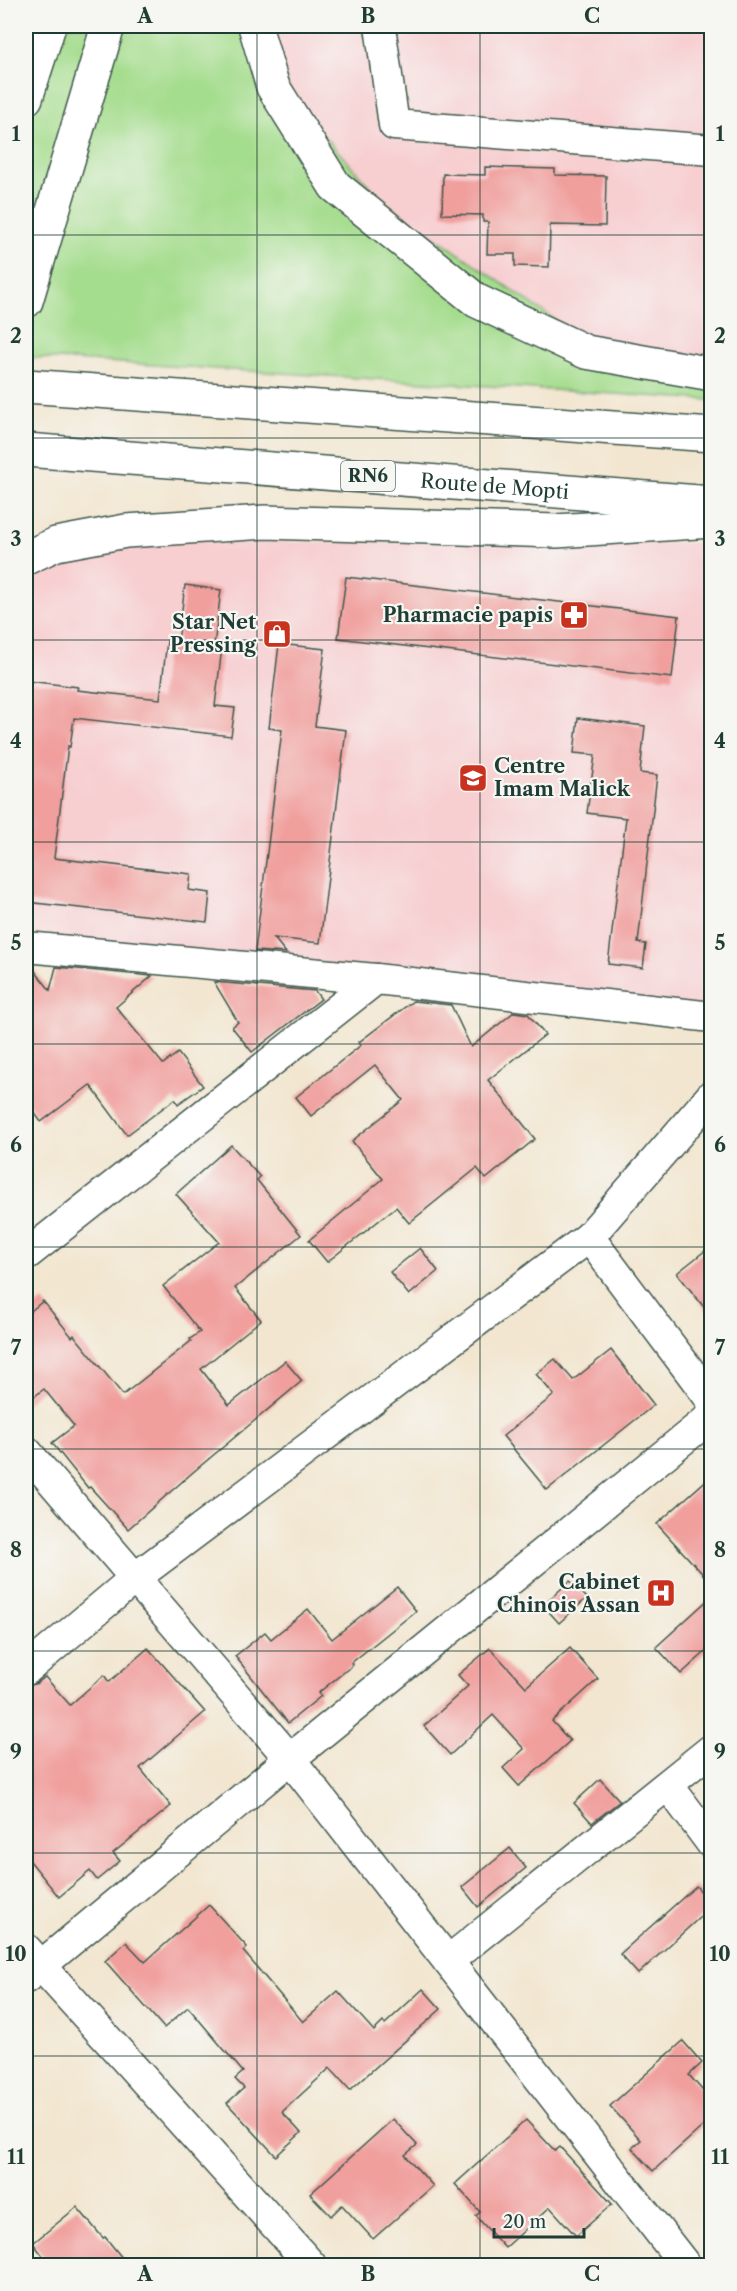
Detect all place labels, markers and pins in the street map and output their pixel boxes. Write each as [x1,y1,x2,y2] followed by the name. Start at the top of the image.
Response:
[558,599,590,631] pharmacy icon: Pharmacie papis
[383,603,553,627] place label: Pharmacie papis
[170,610,256,657] place label: Star Net Pressing
[261,618,293,650] shop icon: Star Net Pressing
[494,754,631,801] place label: Centre Imam Malick
[457,762,489,794] school or university icon: Centre Imam Malick
[497,1570,640,1617] place label: Cabinet Chinois Assan
[645,1577,677,1609] hospital icon: Cabinet Chinois Assan

